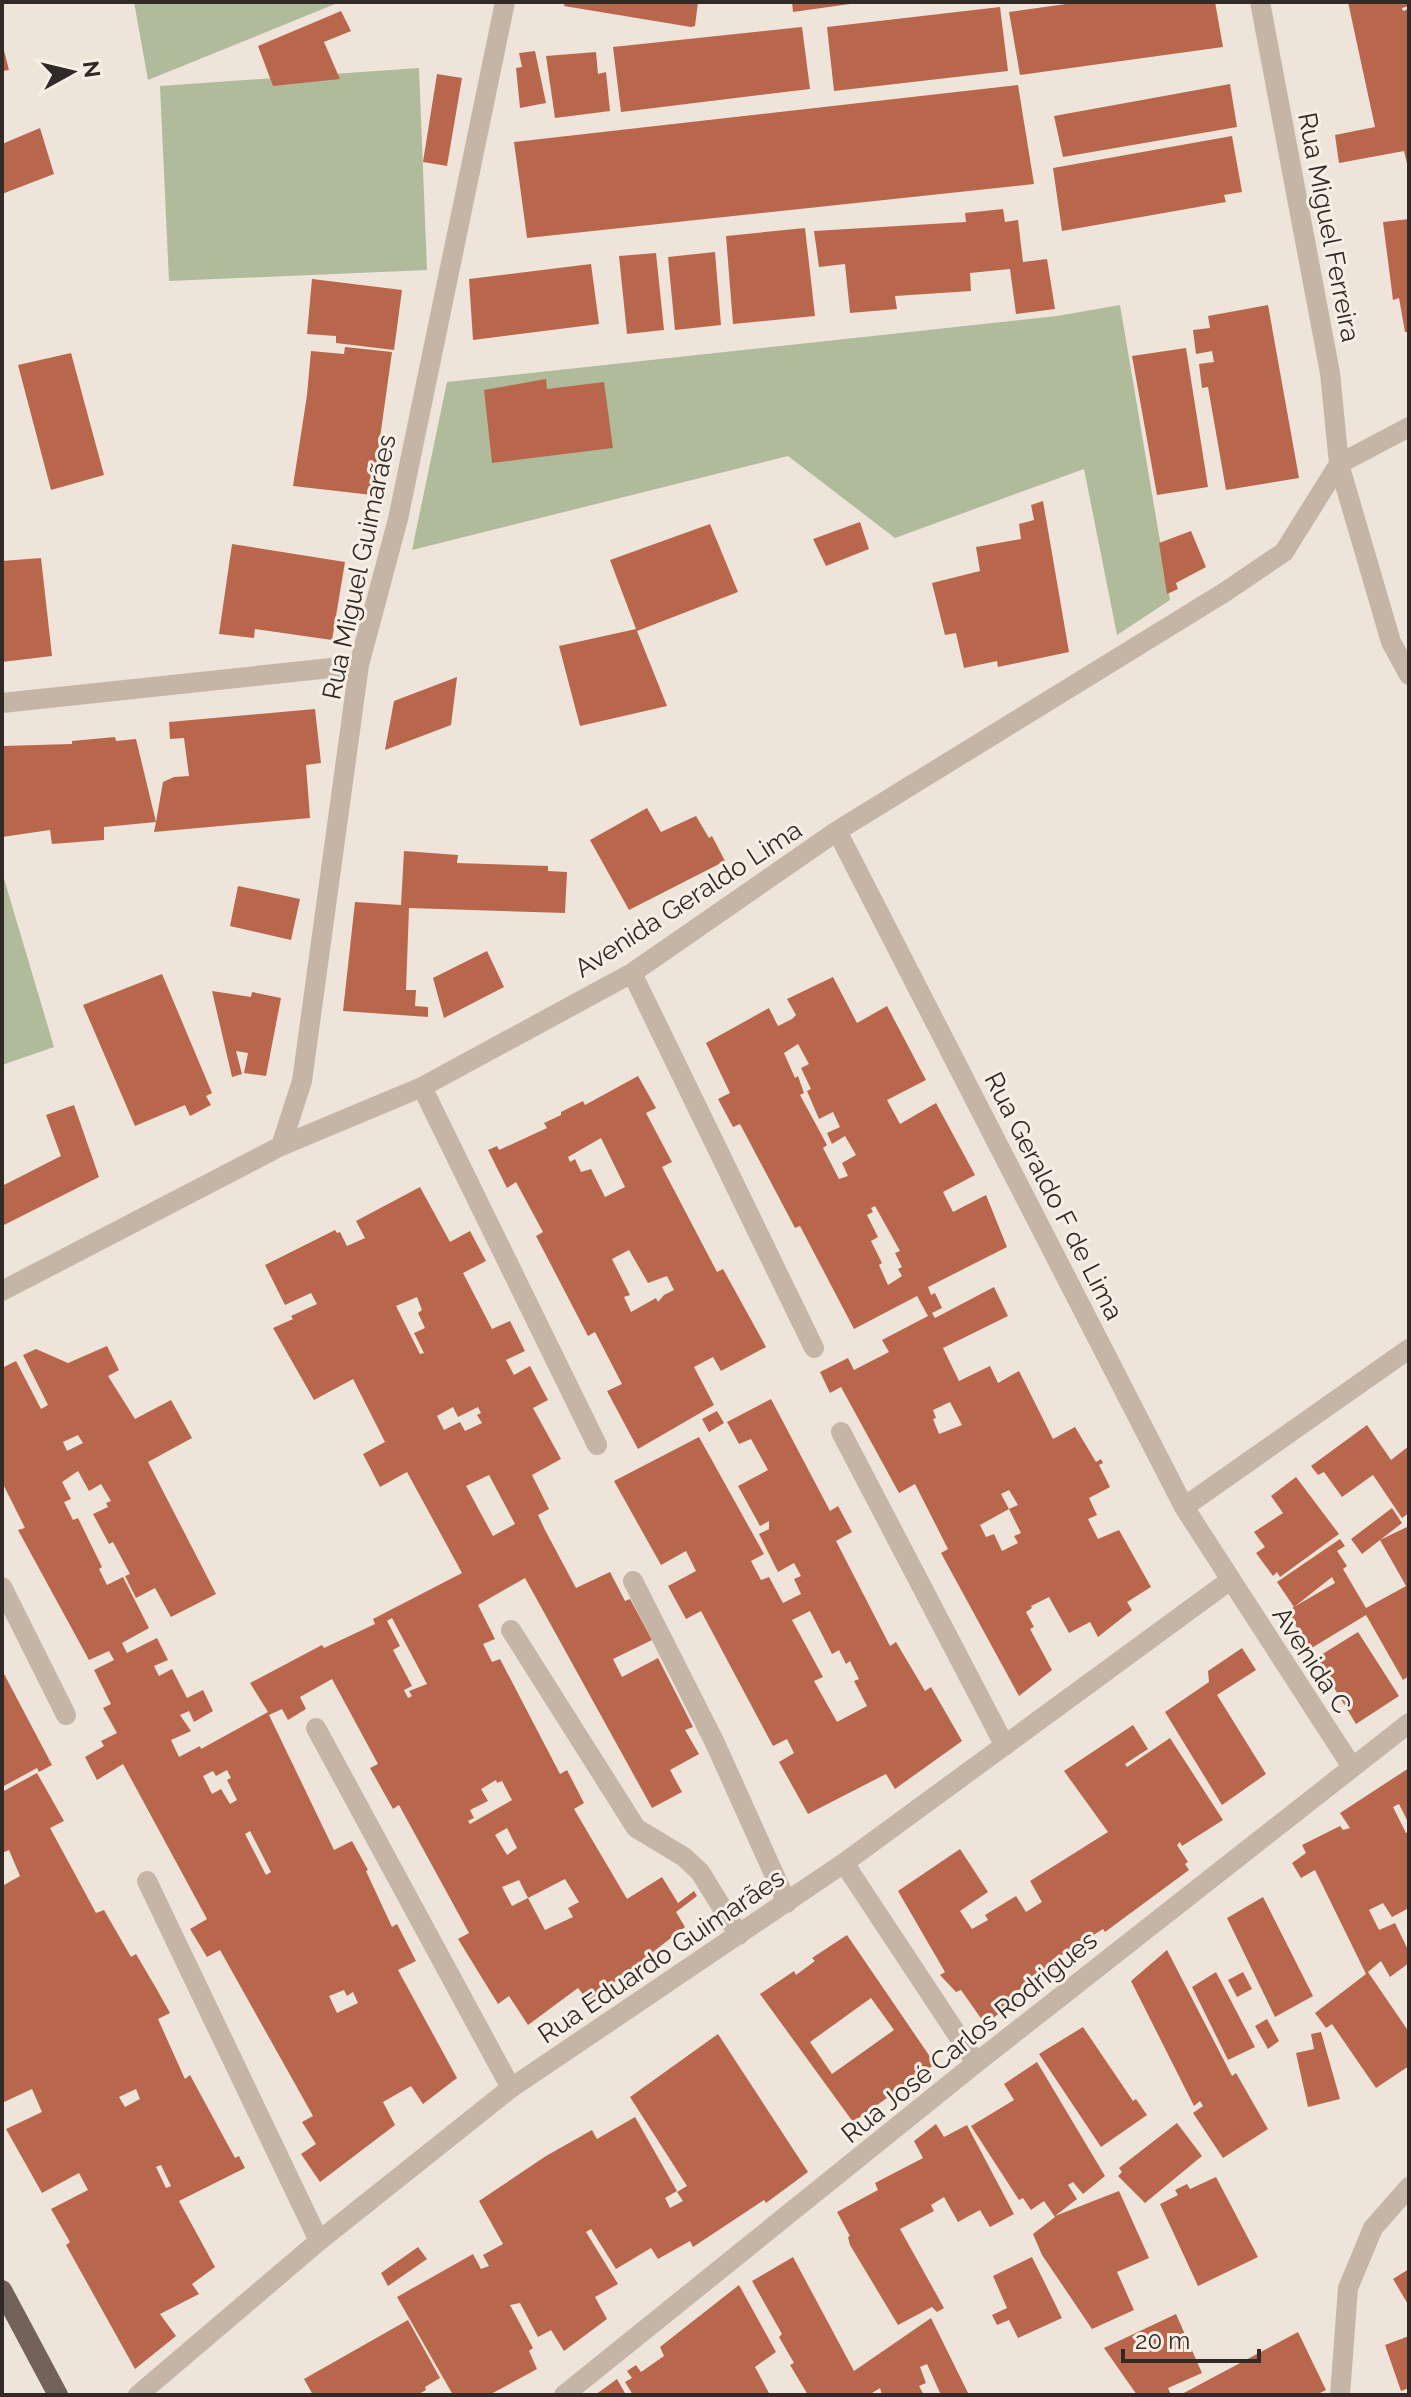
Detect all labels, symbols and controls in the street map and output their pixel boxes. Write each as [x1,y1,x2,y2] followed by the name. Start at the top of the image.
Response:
[32,32,112,112] north arrow
[78,59,106,79] text: N
[1292,110,1366,344] street label: Rua Miguel Ferreira
[316,432,402,702] street label: Rua Miguel Guimarães
[569,814,807,984] street label: Avenida Geraldo Lima
[978,1067,1130,1325] street label: Rua Geraldo F de Lima
[1266,1601,1358,1719] street label: Avenida C
[532,1862,790,2050] street label: Rua Eduardo Guimarães
[835,1925,1103,2149] street label: Rua José Carlos Rodrigues
[1123,2313,1259,2363] scale bar
[1135,2326,1190,2355] text: 20 m

